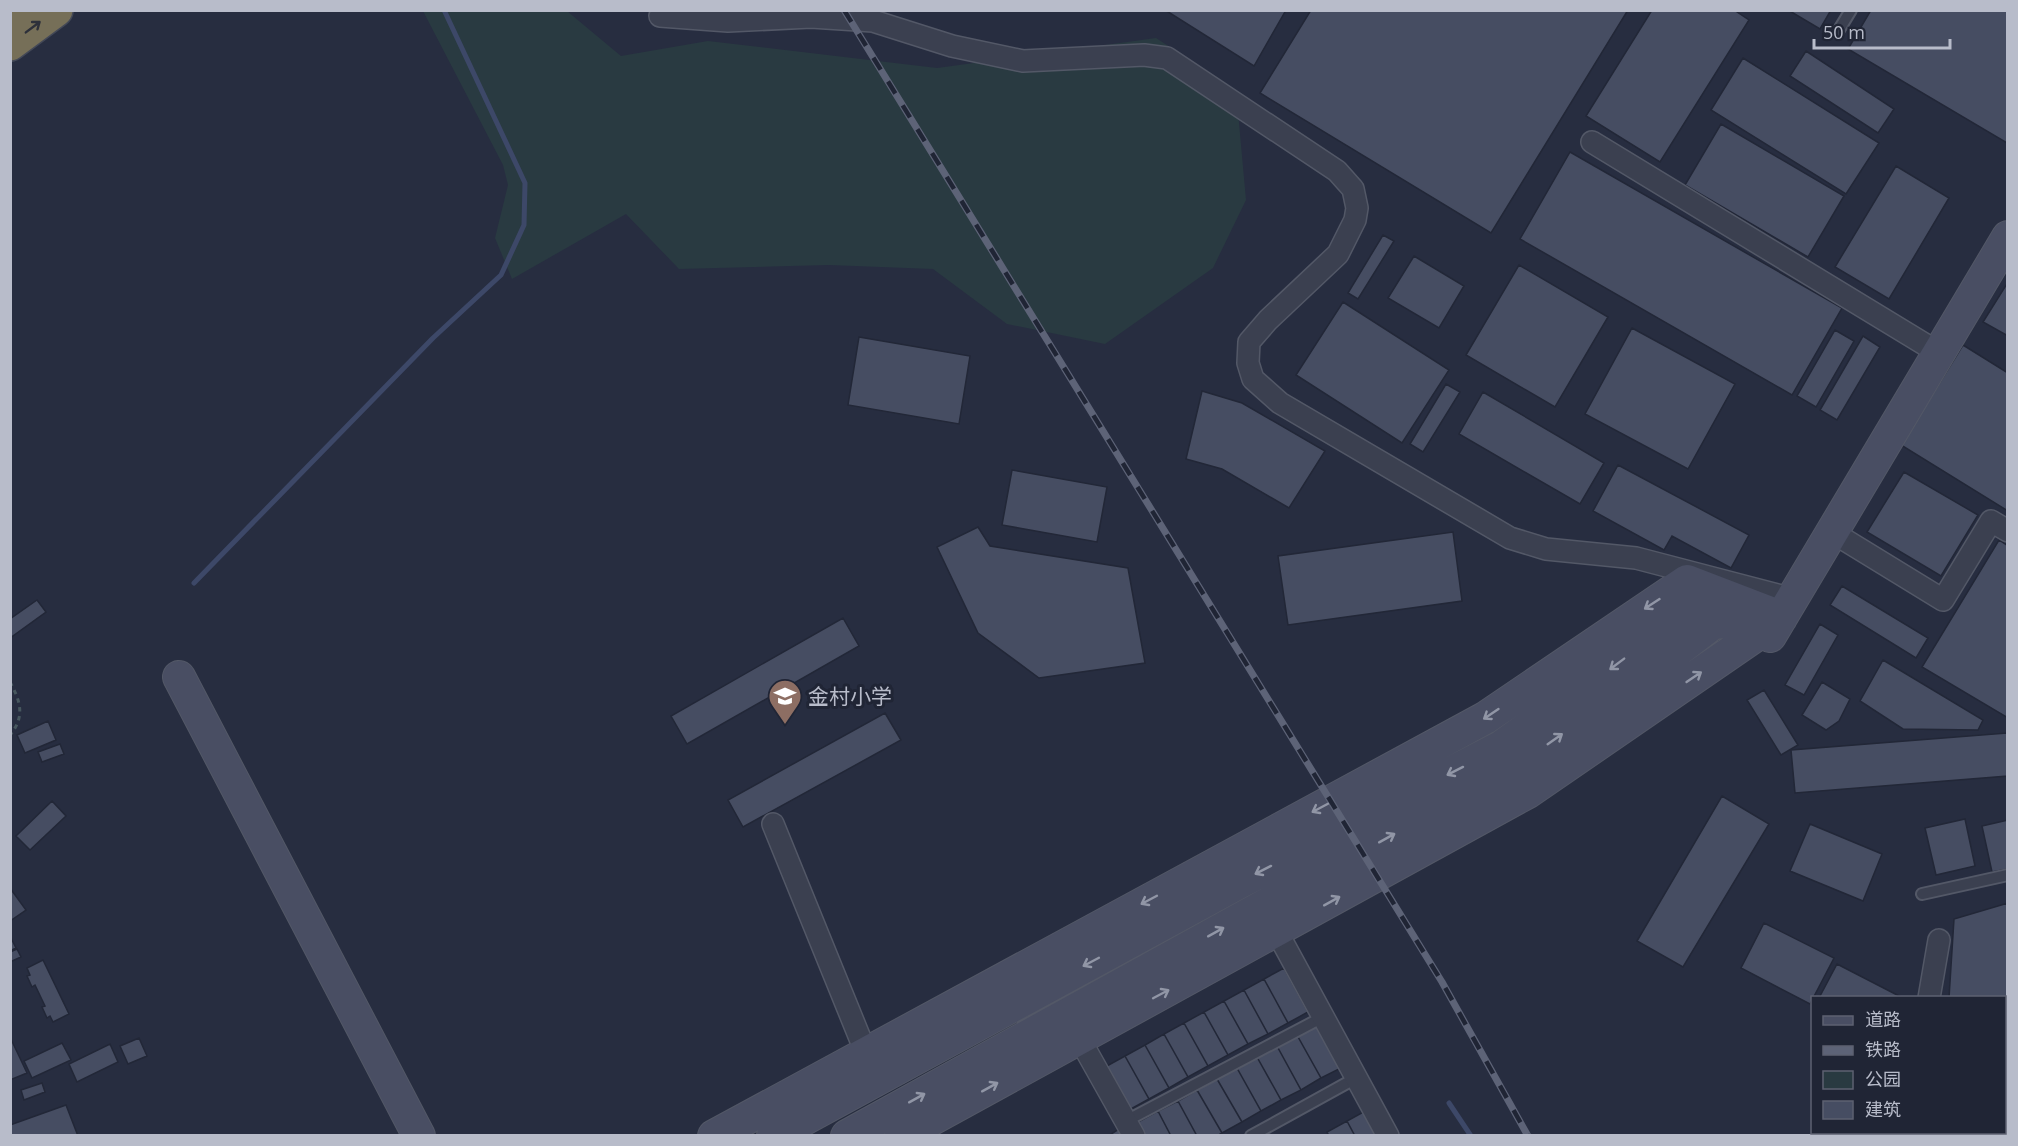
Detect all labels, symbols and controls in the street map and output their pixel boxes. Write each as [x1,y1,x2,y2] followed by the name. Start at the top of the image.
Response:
[1814,12,1950,50] scale bar
[1823,20,1865,44] text: 50 m
[25,21,41,34] one-way arrow
[1645,598,1661,610] one-way arrow
[1610,658,1626,671] one-way arrow
[1685,671,1702,683] one-way arrow
[767,678,803,725] school or university icon: 金村小学
[808,682,892,710] place label: 金村小学
[1484,708,1500,720] one-way arrow
[1546,733,1562,745] one-way arrow
[1446,766,1464,777] one-way arrow
[1312,803,1330,814] one-way arrow
[1378,831,1395,843] one-way arrow
[1254,865,1272,876] one-way arrow
[1141,894,1158,906] one-way arrow
[1323,895,1340,907] one-way arrow
[1207,926,1224,938] one-way arrow
[1083,956,1100,968] one-way arrow
[1152,988,1169,1000] one-way arrow
[1811,996,2006,1134] legend
[1865,1007,1901,1031] text: 道路
[1865,1037,1901,1061] text: 铁路
[1865,1067,1901,1091] text: 公园
[980,1081,998,1092] one-way arrow
[908,1092,925,1104] one-way arrow
[1865,1097,1901,1121] text: 建筑

